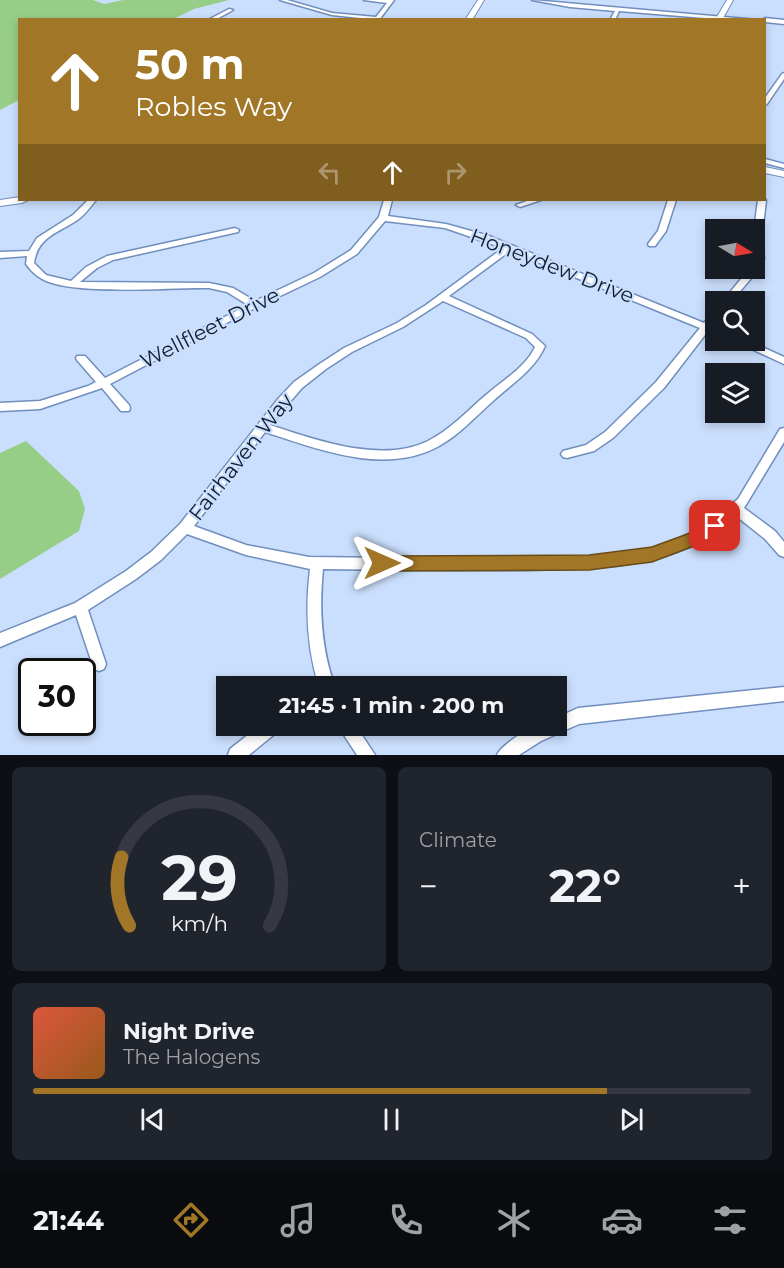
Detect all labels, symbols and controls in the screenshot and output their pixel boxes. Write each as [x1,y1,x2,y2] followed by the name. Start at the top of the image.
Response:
[135,38,244,90] text: 50 m
[36,42,114,120] icon: ahead
[135,90,292,123] text: Robles Way
[313,156,346,189] icon: left
[376,156,409,189] icon: ahead
[439,156,472,189] icon: right
[705,219,765,279] north arrow
[705,219,765,423] map controls
[467,223,638,308] street label: Honeydew Drive
[136,282,284,373] street label: Wellfleet Drive
[705,291,765,351] button: search
[705,363,765,423] button: layers
[183,388,298,525] street label: Fairhaven Way
[689,500,740,551] pin
[698,509,731,542] icon: arrive
[350,531,414,595] position arrow
[18,658,96,736] speed limit sign: 30
[279,692,504,719] text: 21:45 · 1 min · 200 m
[419,828,497,852] text: Climate
[161,840,237,916] text: 29
[549,858,621,913] text: 22°
[419,866,438,906] text: −
[732,866,751,906] text: +
[170,910,228,936] text: km/h
[123,1018,255,1045] text: Night Drive
[123,1045,260,1069] text: The Halogens
[136,1103,169,1136] icon: previous
[375,1103,408,1136] icon: pause
[615,1103,648,1136] icon: next
[170,1199,212,1241] icon: directions
[277,1199,319,1241] icon: music
[385,1199,427,1241] icon: phone
[493,1199,535,1241] icon: climate
[601,1199,643,1241] icon: car
[709,1199,751,1241] icon: filters
[33,1204,104,1237] text: 21:44

